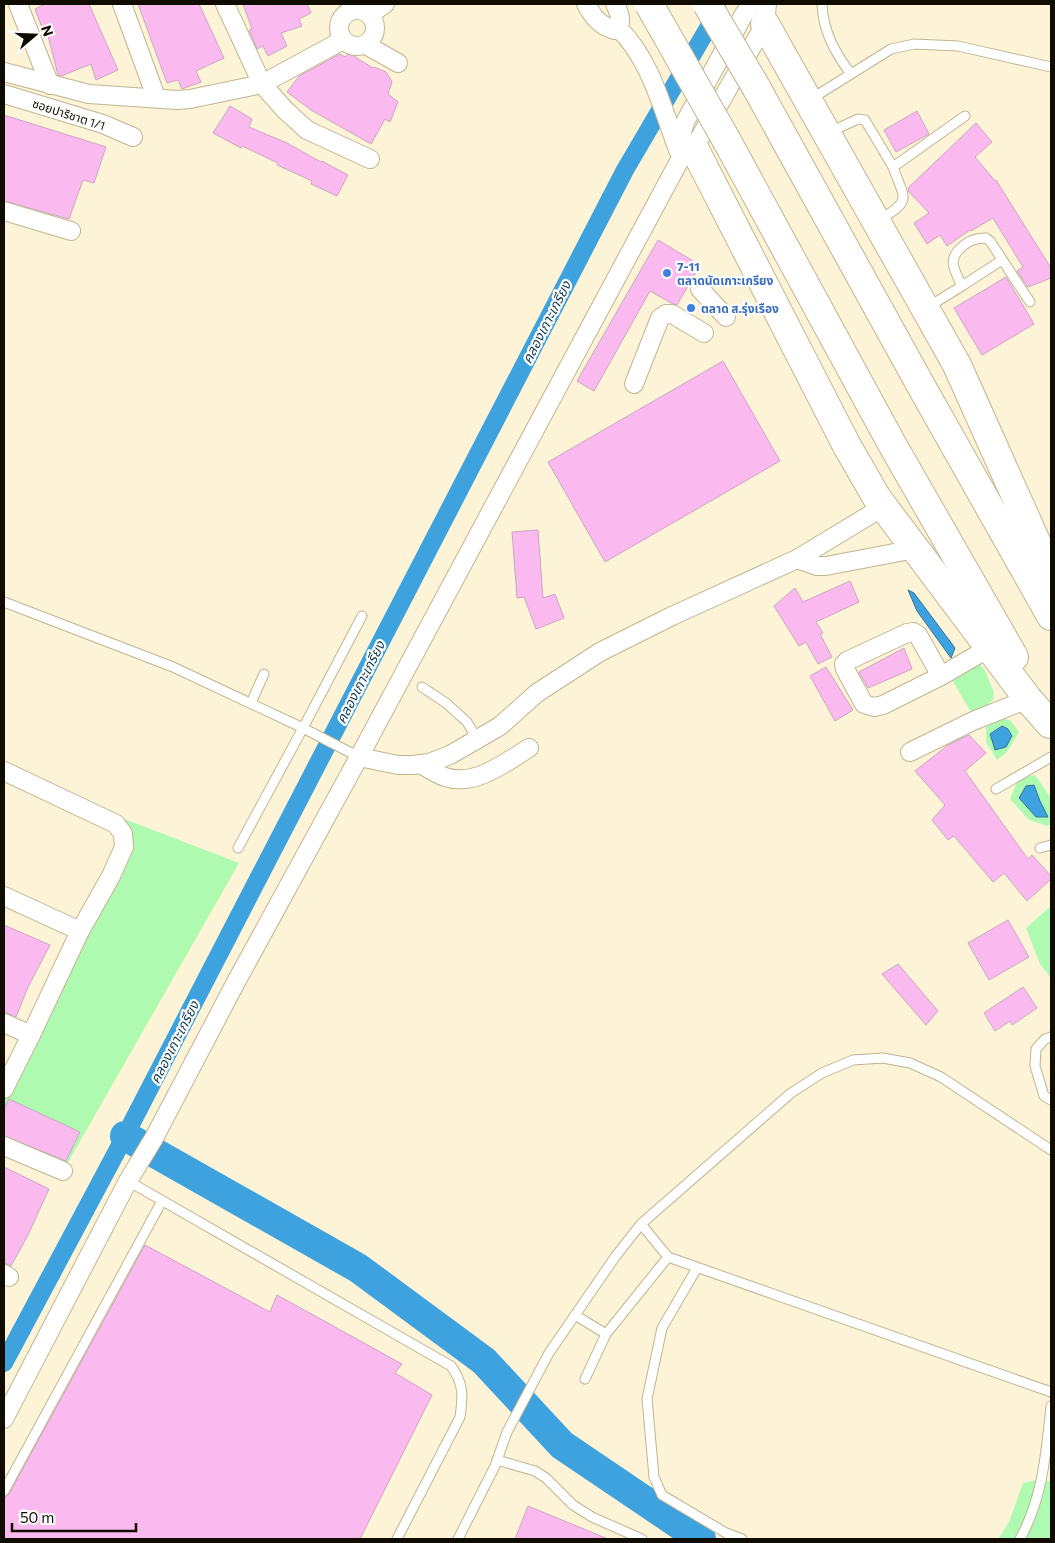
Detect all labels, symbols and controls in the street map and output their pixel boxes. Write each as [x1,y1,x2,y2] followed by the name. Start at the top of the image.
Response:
[10,10,60,60] north arrow
[38,23,58,38] text: N
[31,96,107,132] street label: ซอยปาริชาต 1/1
[677,259,774,287] place label: 7-11 ตลาดนัดเกาะเกรียง
[661,267,673,279] marker: 7-11 ตลาดนัดเกาะเกรียง
[518,277,575,366] water label: คลองเกาะเกรียง
[701,301,779,316] place label: ตลาด ส.รุ่งเรือง
[685,302,697,314] marker: ตลาด ส.รุ่งเรือง
[332,637,389,726] water label: คลองเกาะเกรียง
[146,997,203,1086] water label: คลองเกาะเกรียง
[12,1500,136,1532] scale bar
[20,1508,54,1526] text: 50 m

